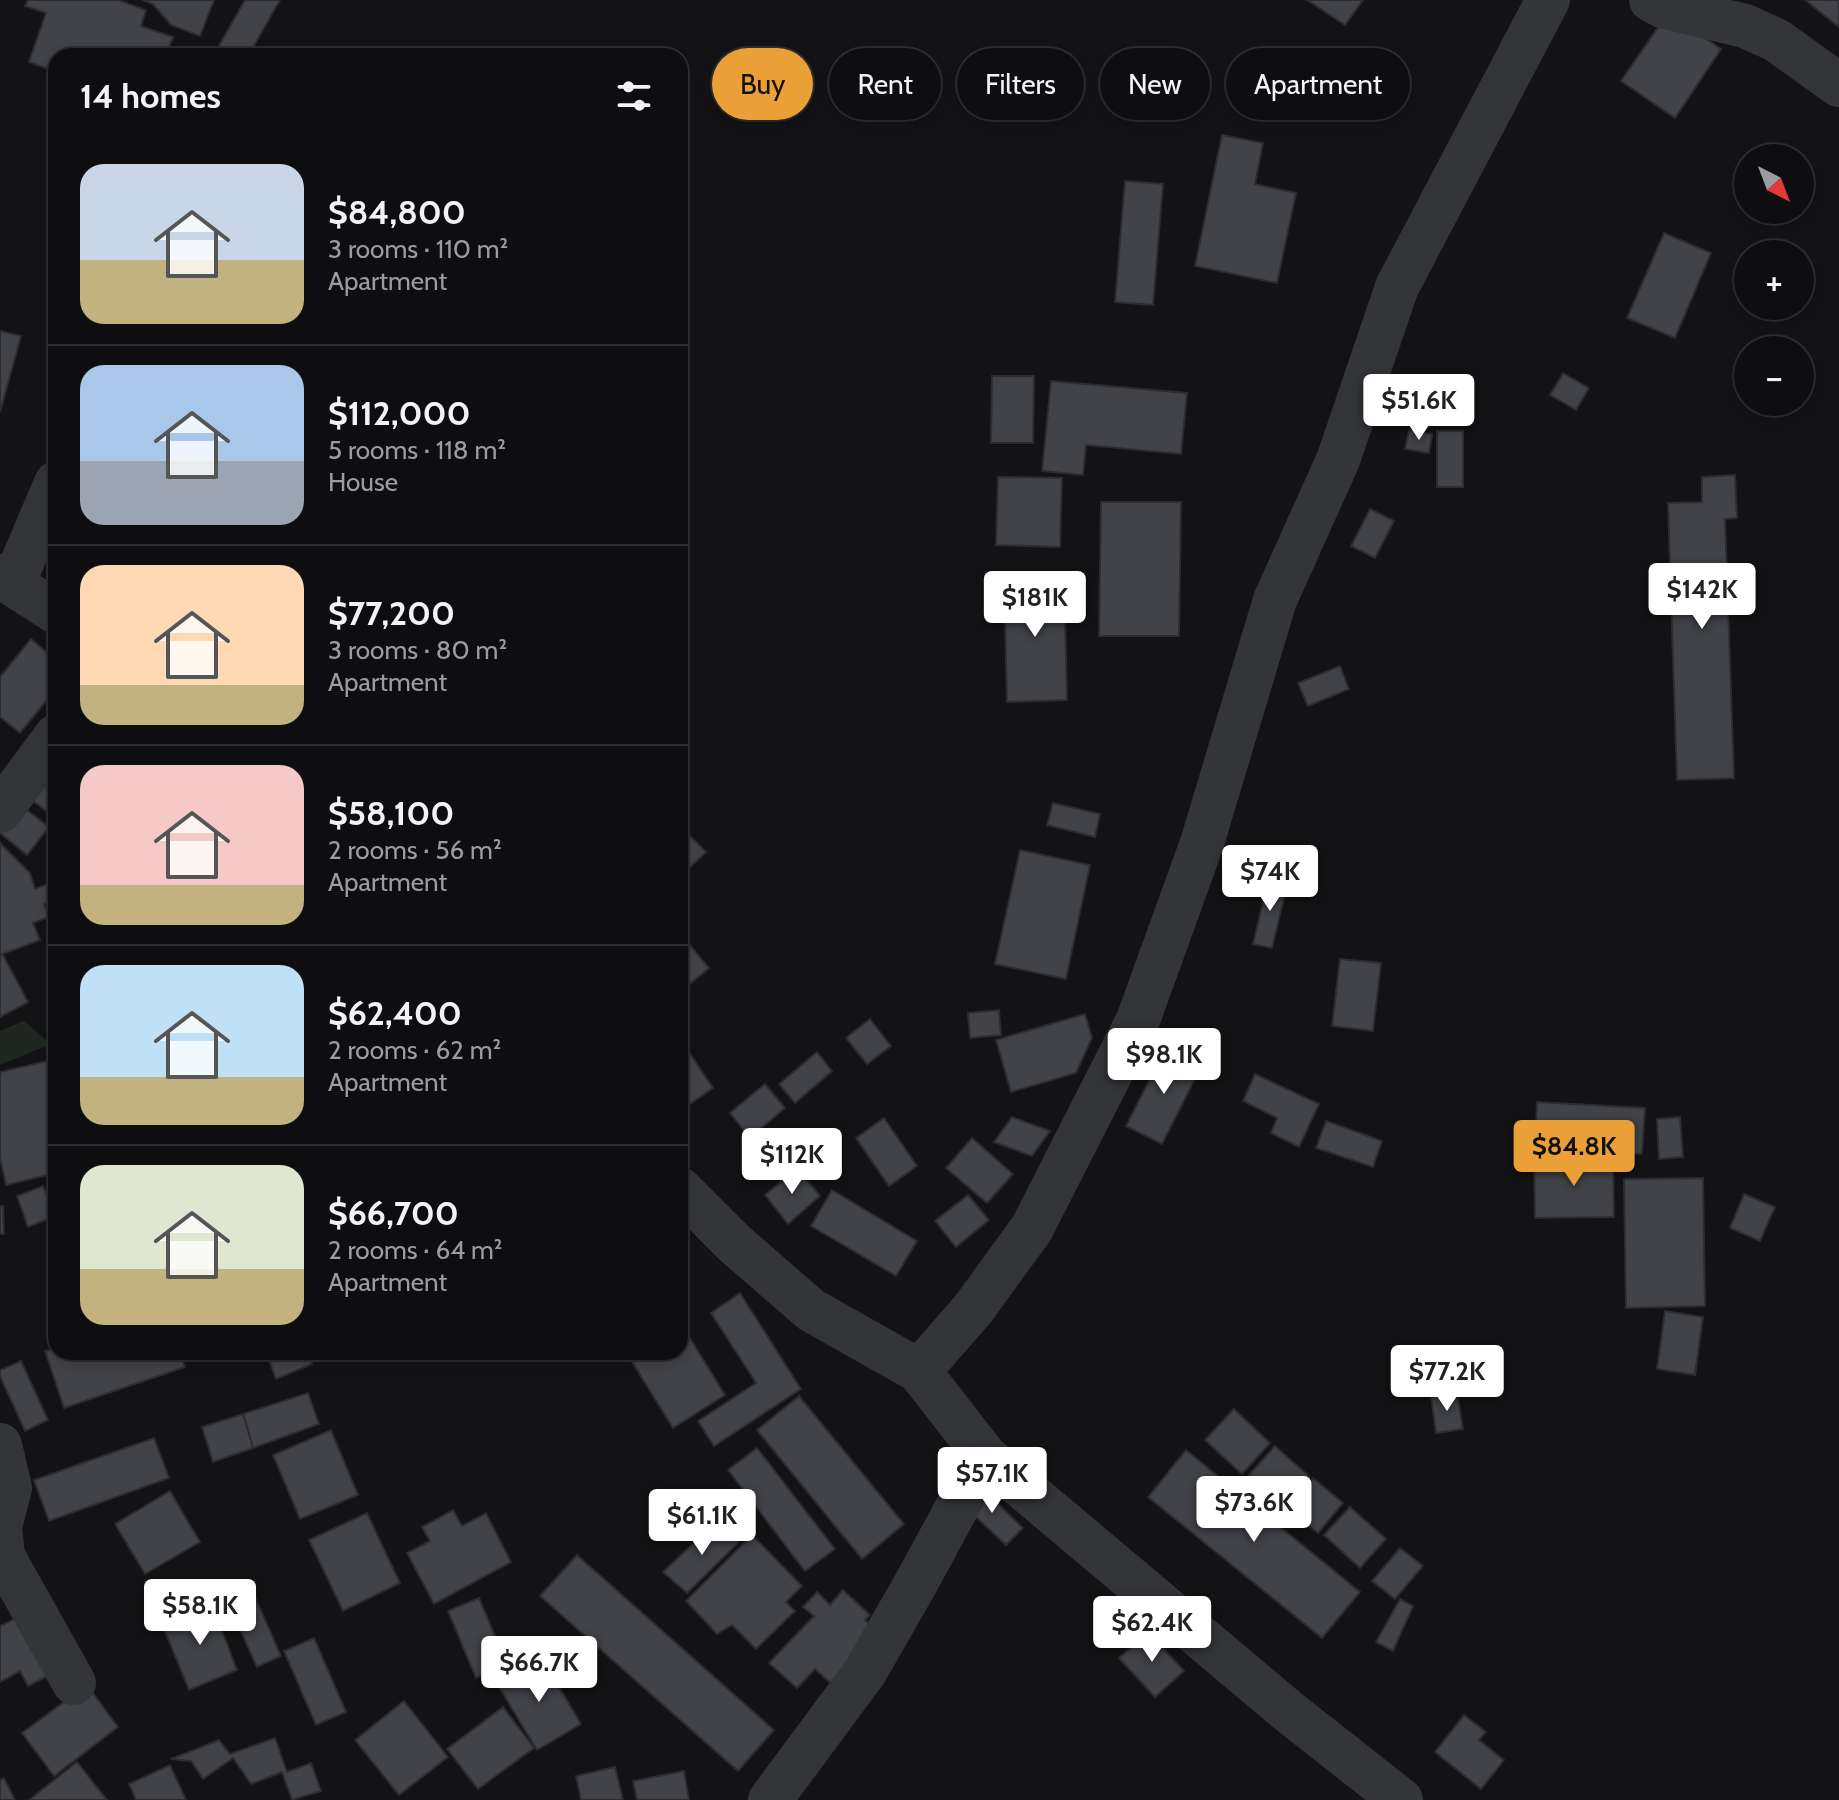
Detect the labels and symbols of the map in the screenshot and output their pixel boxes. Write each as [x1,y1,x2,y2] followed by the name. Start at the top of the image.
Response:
[1734,144,1814,224] north arrow
[1354,374,1484,442] pin: $51.6K
[1646,563,1758,631] pin: $142K
[979,571,1091,639] pin: $181K
[1223,845,1317,913] pin: $74K
[1099,1028,1229,1096] pin: $98.1K
[1509,1120,1639,1188] pin: $84.8K
[736,1128,848,1196] pin: $112K
[1382,1345,1512,1413] pin: $77.2K
[927,1447,1057,1515] pin: $57.1K
[1189,1476,1319,1544] pin: $73.6K
[637,1489,767,1557] pin: $61.1K
[135,1579,265,1647] pin: $58.1K
[1087,1596,1217,1664] pin: $62.4K
[474,1636,604,1704] pin: $66.7K

